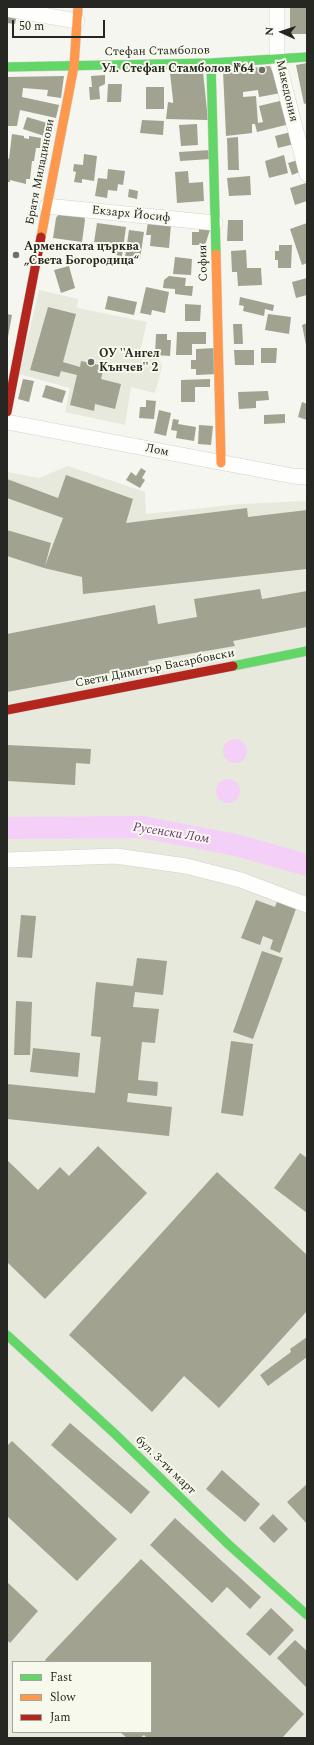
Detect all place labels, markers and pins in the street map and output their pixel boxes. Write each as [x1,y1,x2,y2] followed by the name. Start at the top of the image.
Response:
[101,63,254,77] place label: Ул. Стефан Стамболов №64
[257,65,267,75] marker: Ул. Стефан Стамболов №64
[24,241,139,269] place label: Арменската църква „Света Богородица“
[11,250,21,260] marker: Арменската църква „Света Богородица“
[99,348,160,376] place label: ОУ ''Ангел Кънчев'' 2
[86,357,96,367] marker: ОУ ''Ангел Кънчев'' 2

